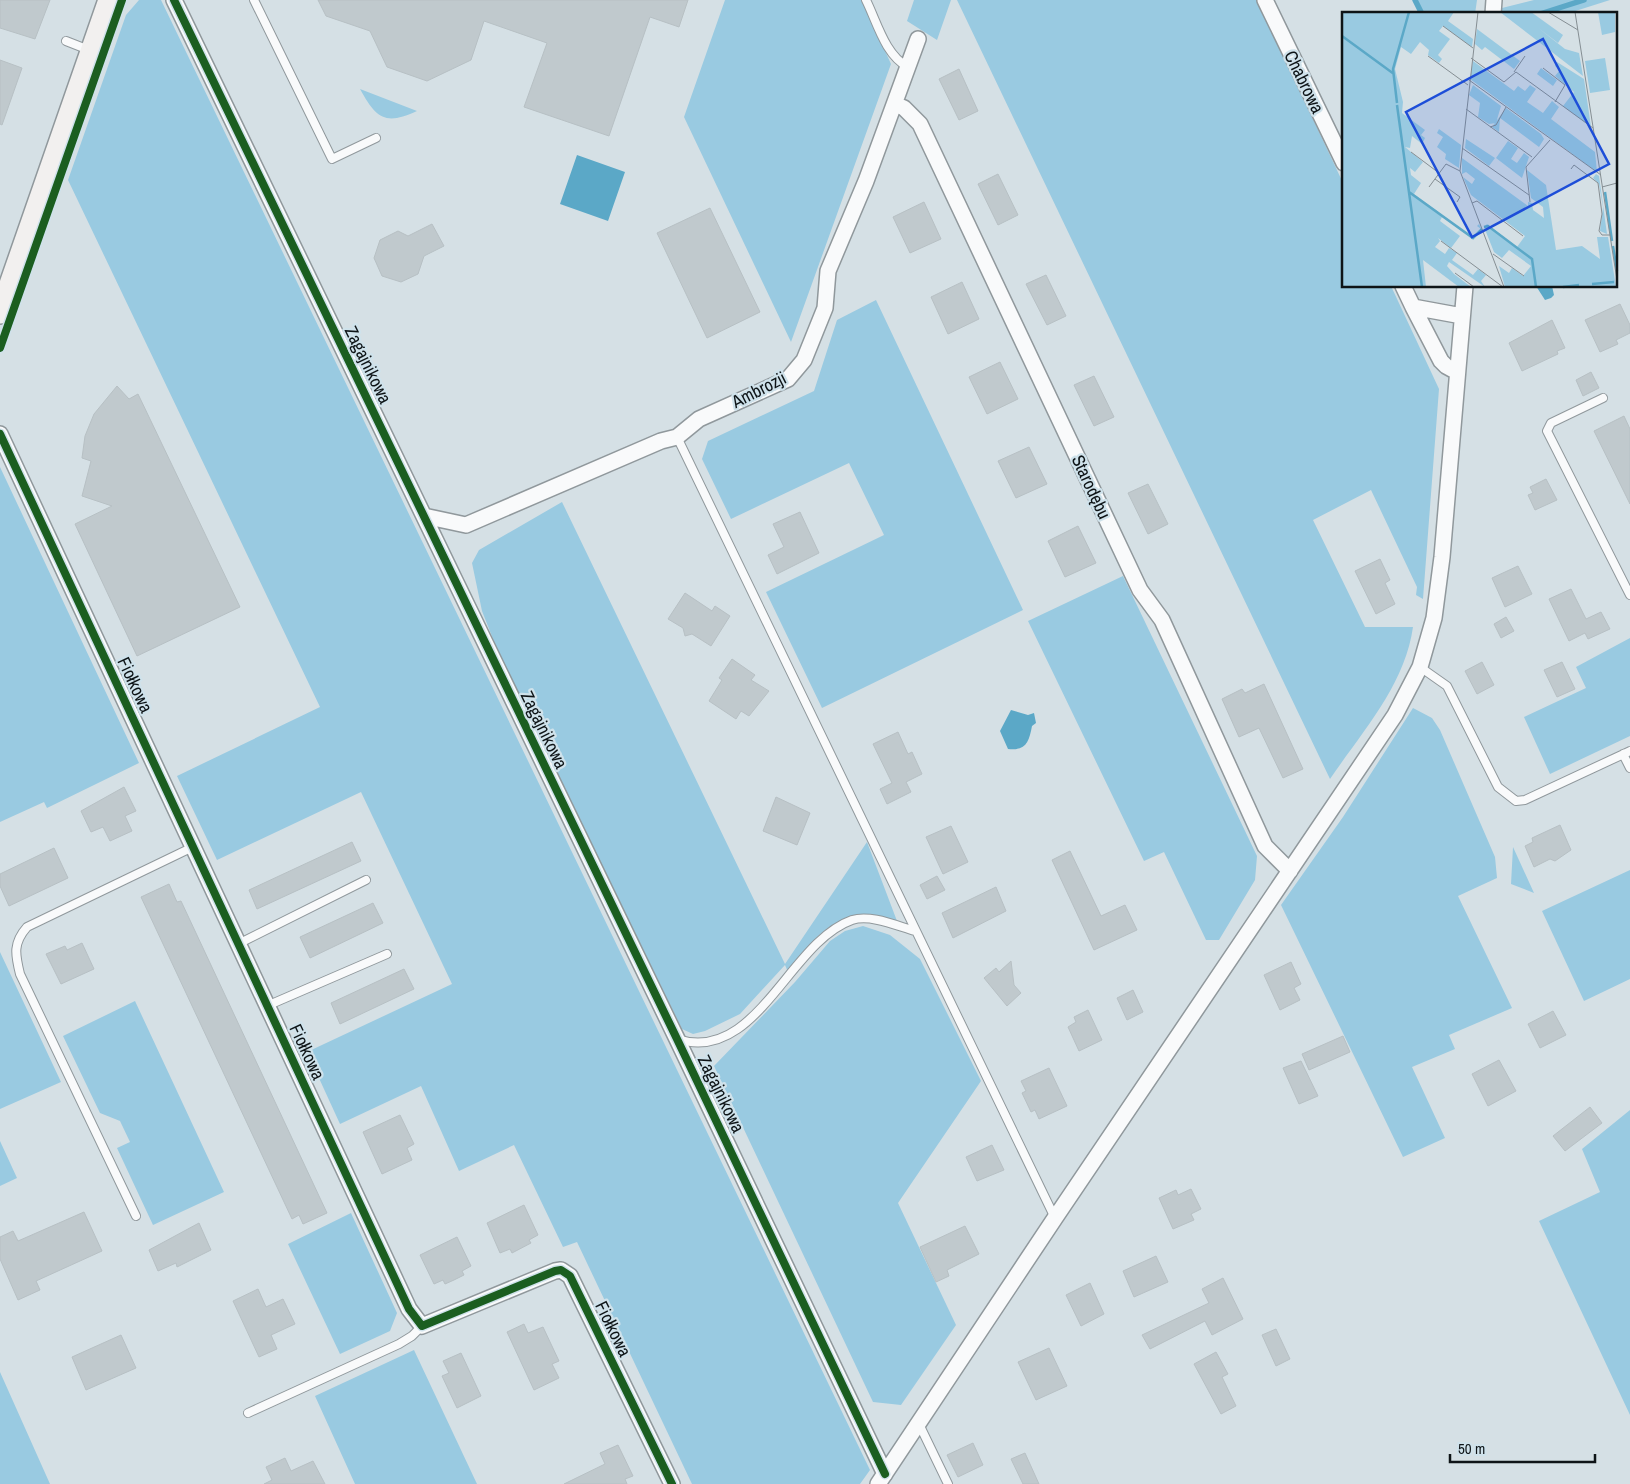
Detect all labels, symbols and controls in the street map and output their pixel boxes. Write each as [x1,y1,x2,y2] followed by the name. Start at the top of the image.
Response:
[1342,12,1618,288] inset map
[1278,46,1330,117] street label: Chabrowa
[339,322,398,408] street label: Zagajnikowa
[726,365,790,414] street label: Ambrozji
[1066,451,1117,523] street label: Starodębu
[112,653,159,717] street label: Fiołkowa
[515,687,574,773] street label: Zagajnikowa
[284,1020,331,1084] street label: Fiołkowa
[692,1051,751,1137] street label: Zagajnikowa
[589,1297,638,1361] street label: Fiołkowa
[1450,1432,1595,1464] scale bar
[1458,1438,1485,1459] text: 50 m

